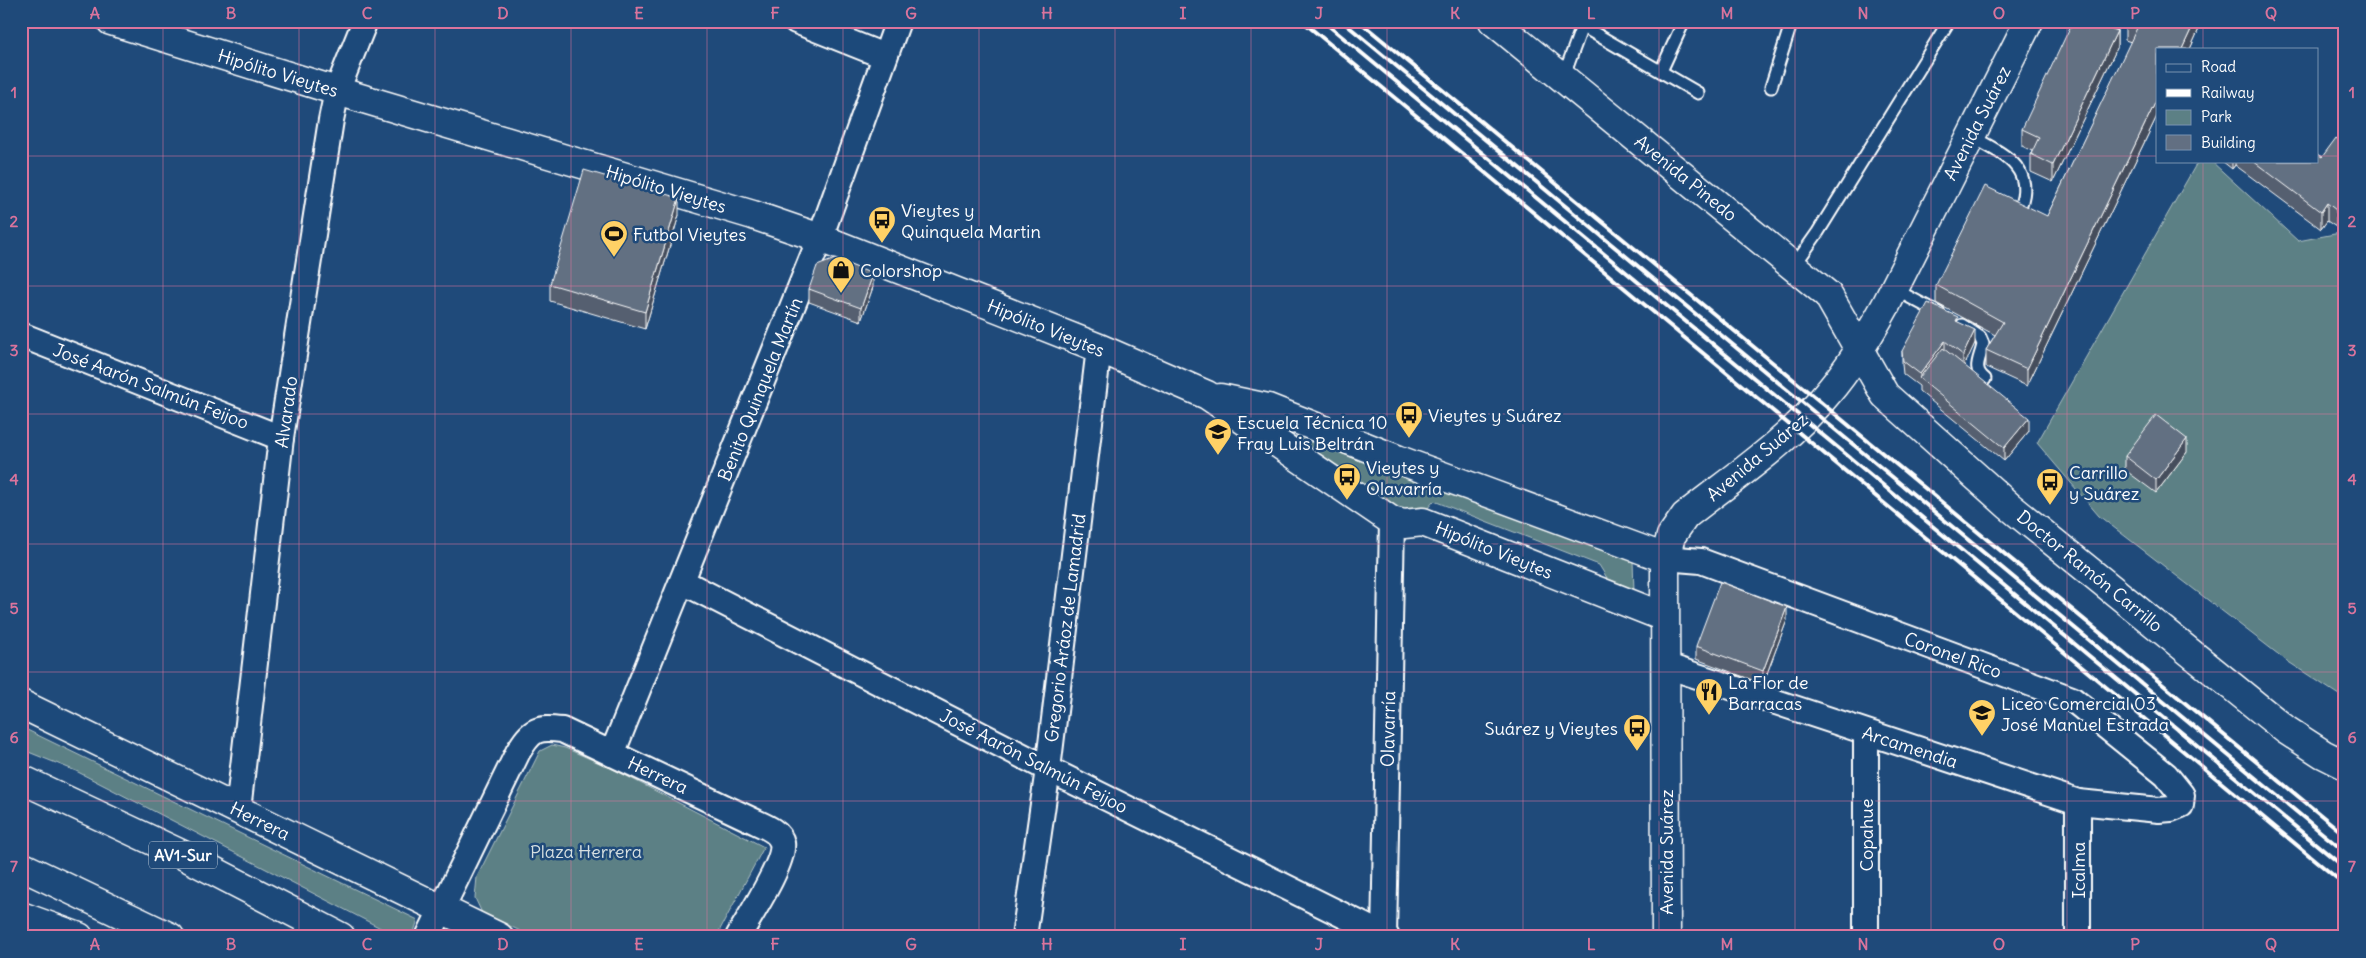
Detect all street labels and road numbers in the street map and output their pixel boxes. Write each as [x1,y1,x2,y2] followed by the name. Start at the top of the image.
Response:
[215,44,341,102] street label: Hipólito Vieytes
[1938,62,2016,184] street label: Avenida Suárez
[1630,130,1742,226] street label: Avenida Pinedo
[603,160,729,218] street label: Hipólito Vieytes
[713,294,807,484] street label: Benito Quinquela Martín
[984,294,1108,362] street label: Hipólito Vieytes
[50,338,252,434] street label: José Aarón Salmún Feijoo
[270,374,302,450] street label: Alvarado
[1702,408,1813,506] street label: Avenida Suárez
[2012,505,2168,637] street label: Doctor Ramón Carrillo
[1040,512,1090,744] street label: Gregorio Aráoz de Lamadrid
[1432,516,1556,584] street label: Hipólito Vieytes
[1901,627,2005,683] street label: Coronel Rico
[1376,691,1400,767] street label: Olavarría
[936,704,1132,818] street label: José Aarón Salmún Feijoo
[1859,721,1961,773] street label: Arcamendia
[624,751,692,799] street label: Herrera
[1655,789,1678,915] street label: Avenida Suárez
[226,797,294,845] street label: Herrera
[1855,799,1878,871] street label: Copahue
[149,842,217,868] road number: AV1-Sur
[2067,842,2090,898] street label: Icalma

